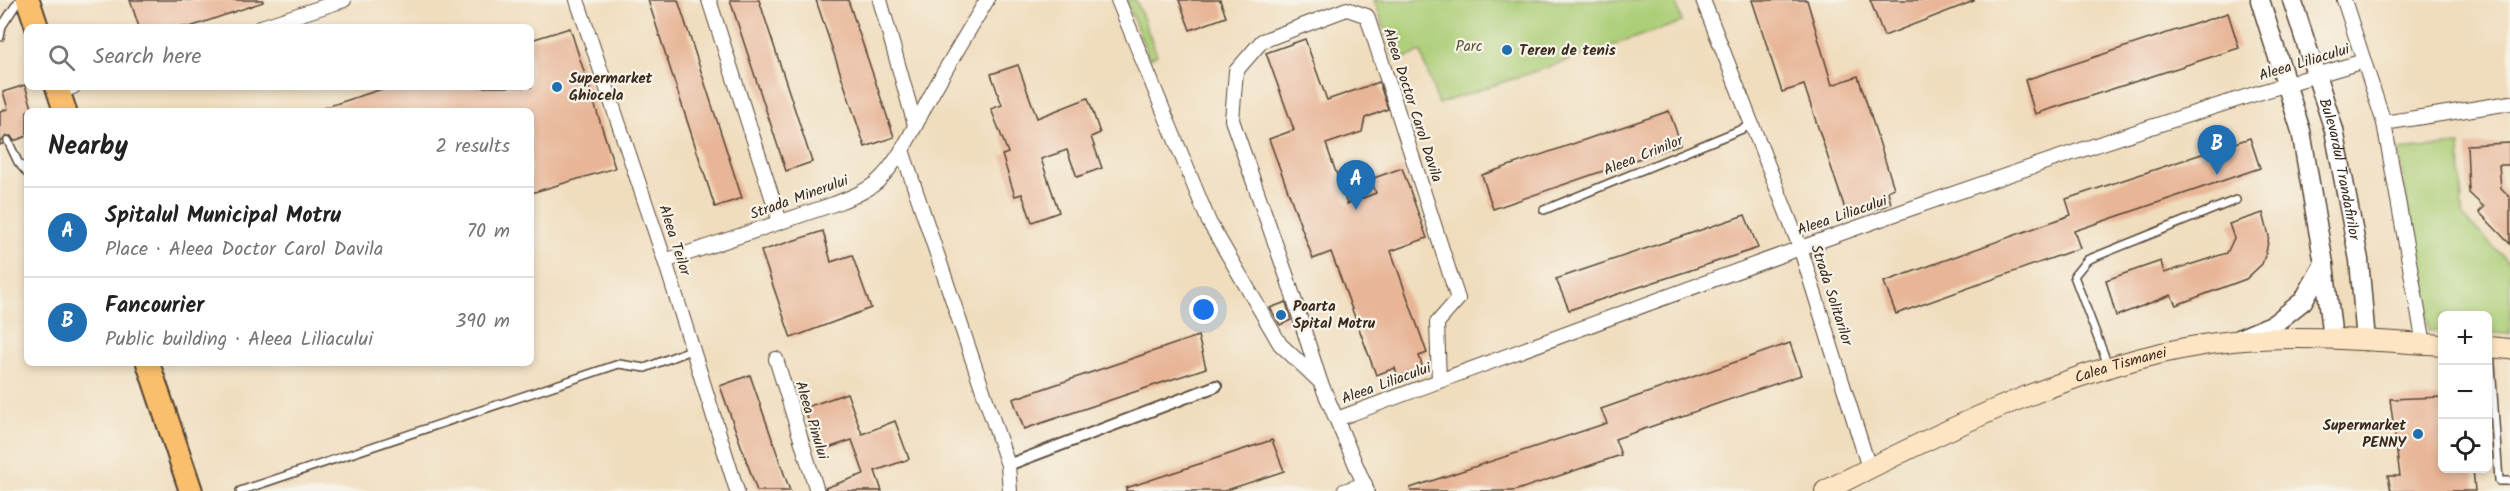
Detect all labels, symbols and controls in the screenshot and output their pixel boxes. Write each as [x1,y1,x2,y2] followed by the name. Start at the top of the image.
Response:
[24,24,534,90] search box
[1376,25,1448,186] street label: Aleea Doctor Carol Davila
[1456,35,1483,59] park label: Parc
[2256,37,2354,88] street label: Aleea Liliacului
[1519,39,1616,63] place label: Teren de tenis
[93,40,201,75] text: Search here
[45,41,78,74] icon: search
[1500,43,1514,57] marker: Teren de tenis
[569,67,652,108] place label: Supermarket Ghiocela
[550,80,564,94] marker: Supermarket Ghiocela
[2312,95,2366,243] street label: Bulevardul Trandafirilor
[48,126,128,168] text: Nearby
[2198,126,2236,175] pin: B
[1600,129,1688,183] street label: Aleea Crinilor
[435,131,510,163] text: 2 results
[1336,160,1376,210] pin: A
[747,169,853,227] street label: Strada Minerului
[1794,189,1892,243] street label: Aleea Liliacului
[105,199,341,234] text: Spitalul Municipal Motru
[651,202,697,280] street label: Aleea Teilor
[61,216,74,248] text: A
[467,216,510,248] text: 70 m
[105,234,383,266] text: Place · Aleea Doctor Carol Davila
[1803,242,1859,350] street label: Strada Solitarilor
[105,289,204,324] text: Fancourier
[1189,295,1218,324] your location
[1293,295,1376,336] place label: Poarta Spital Motru
[61,306,74,338] text: B
[455,306,510,338] text: 390 m
[1274,308,1288,322] marker: Poarta Spital Motru
[2438,311,2492,473] map controls
[2438,311,2492,365] button: +
[105,324,373,356] text: Public building · Aleea Liliacului
[2071,341,2170,390] street label: Calea Tismanei
[1338,356,1436,411] street label: Aleea Liliacului
[2438,365,2492,419] button: −
[788,378,835,464] street label: Aleea Pinului
[2323,414,2408,455] place label: Supermarket PENNY
[2438,419,2492,473] button: locate
[2411,427,2425,441] marker: Supermarket PENNY

